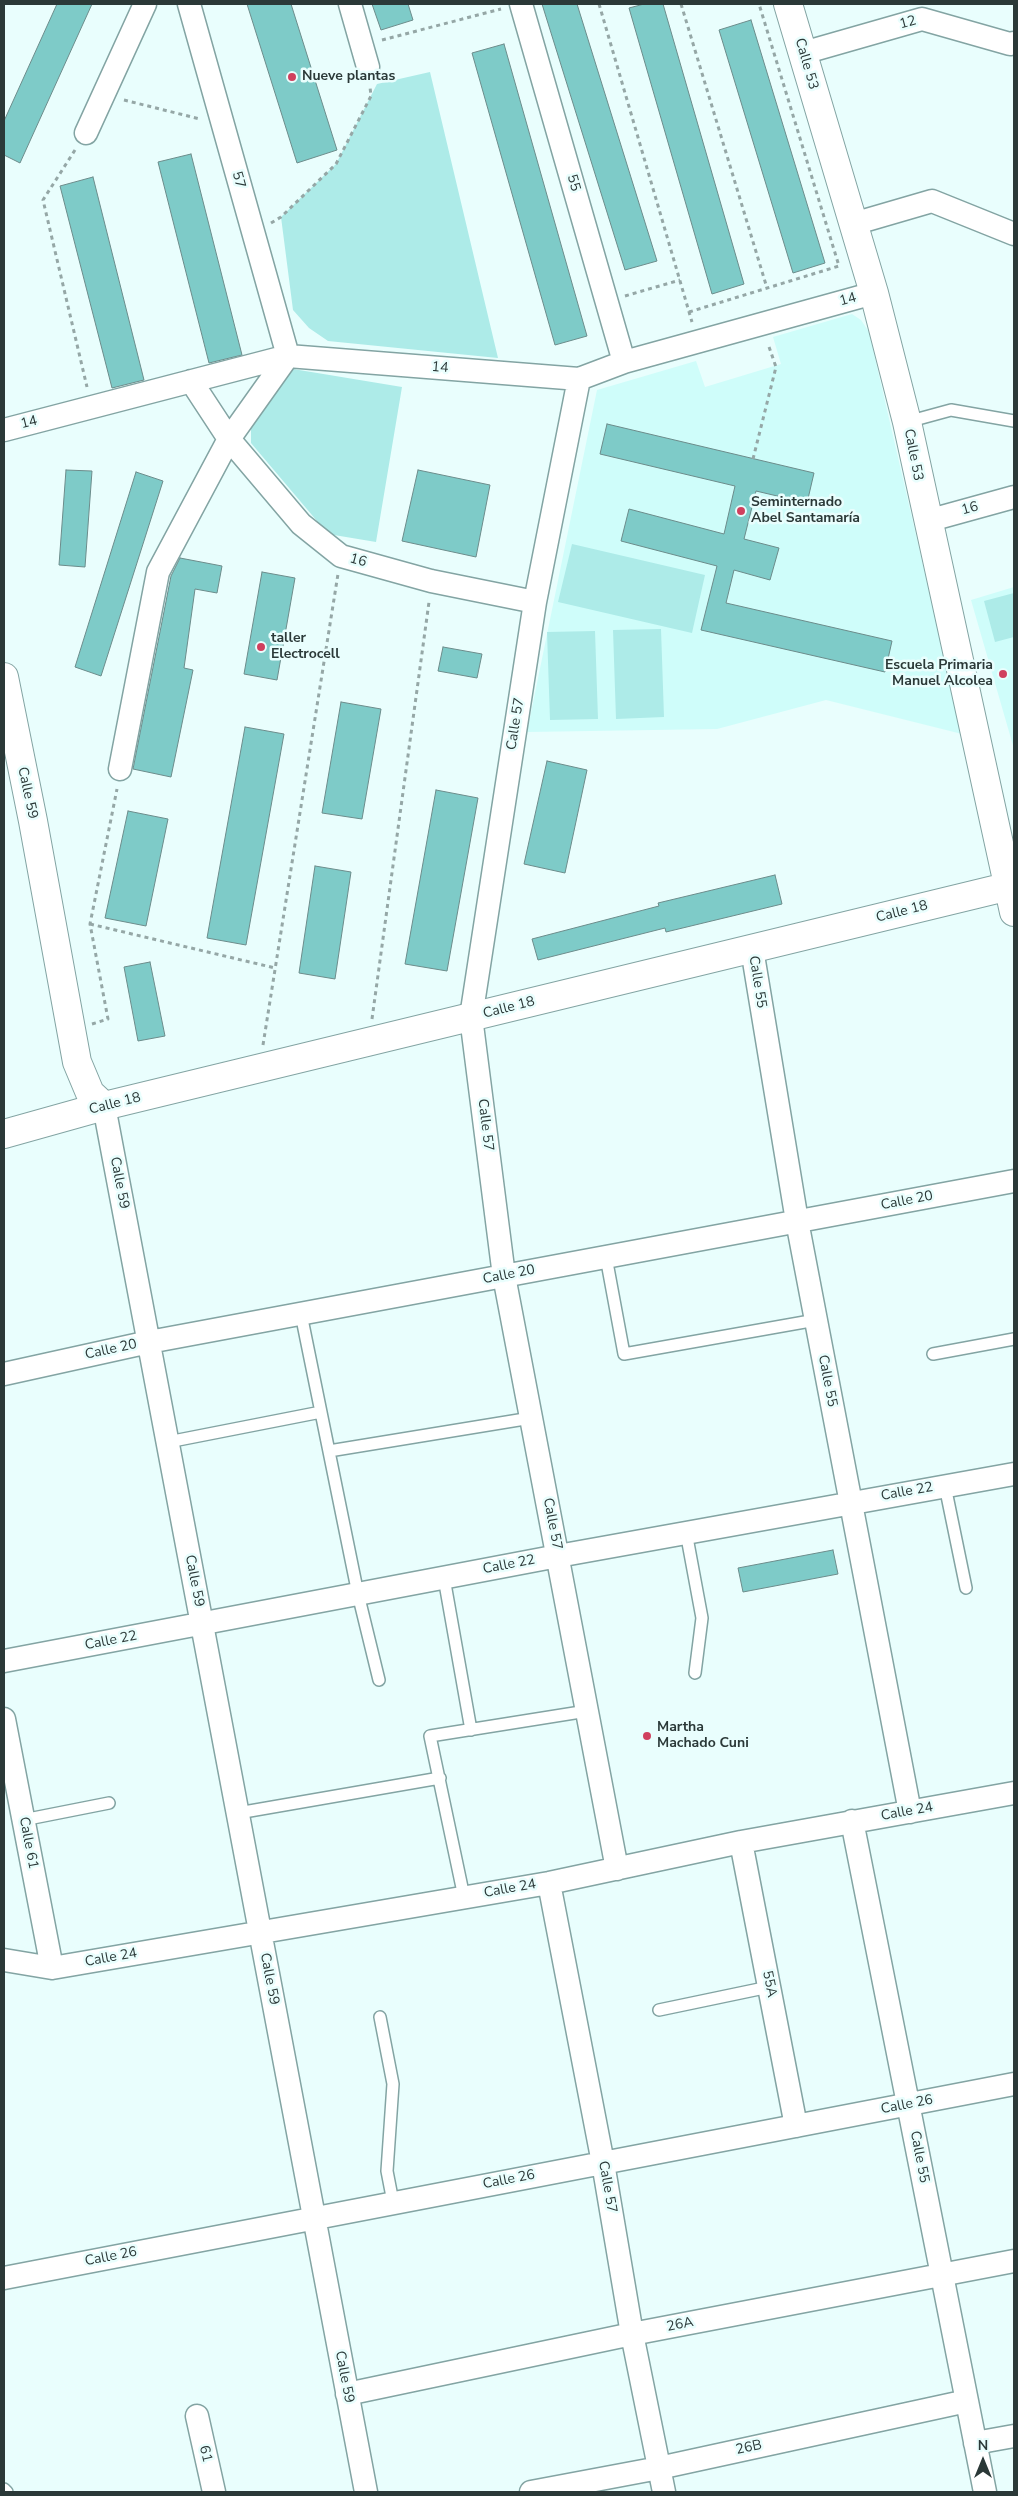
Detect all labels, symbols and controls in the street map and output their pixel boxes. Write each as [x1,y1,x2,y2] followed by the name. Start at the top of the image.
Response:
[898,13,918,33] street label: 12
[791,36,821,92] street label: Calle 53
[302,69,395,85] place label: Nueve plantas
[286,71,298,83] marker: Nueve plantas
[228,170,248,190] street label: 57
[563,173,583,193] street label: 55
[838,290,858,310] street label: 14
[431,359,449,377] street label: 14
[19,413,39,433] street label: 14
[900,428,926,482] street label: Calle 53
[751,495,860,528] place label: Seminternado Abel Santamaría
[960,499,980,519] street label: 16
[735,505,747,517] marker: Seminternado Abel Santamaría
[348,551,368,571] street label: 16
[271,631,340,664] place label: taller Electrocell
[255,641,267,653] marker: taller Electrocell
[885,658,993,690] place label: Escuela Primaria Manuel Alcolea
[997,668,1009,680] marker: Escuela Primaria Manuel Alcolea
[504,697,528,751] street label: Calle 57
[13,765,41,821] street label: Calle 59
[874,897,930,927] street label: Calle 18
[745,955,769,1009] street label: Calle 55
[481,993,537,1023] street label: Calle 18
[87,1089,143,1119] street label: Calle 18
[473,1098,497,1152] street label: Calle 57
[106,1156,132,1210] street label: Calle 59
[880,1188,934,1214] street label: Calle 20
[482,1262,536,1288] street label: Calle 20
[83,1336,139,1364] street label: Calle 20
[814,1354,840,1408] street label: Calle 55
[880,1479,934,1505] street label: Calle 22
[539,1497,565,1551] street label: Calle 57
[482,1552,536,1578] street label: Calle 22
[181,1554,207,1608] street label: Calle 59
[84,1628,138,1654] street label: Calle 22
[657,1720,749,1752] place label: Martha Machado Cuni
[641,1730,653,1742] marker: Martha Machado Cuni
[880,1799,934,1825] street label: Calle 24
[15,1816,41,1870] street label: Calle 61
[483,1876,537,1902] street label: Calle 24
[84,1945,138,1971] street label: Calle 24
[256,1952,282,2006] street label: Calle 59
[758,1969,780,1999] street label: 55A
[880,2092,934,2118] street label: Calle 26
[906,2130,932,2184] street label: Calle 55
[594,2160,620,2214] street label: Calle 57
[482,2167,536,2193] street label: Calle 26
[84,2244,138,2270] street label: Calle 26
[665,2314,695,2336] street label: 26A
[331,2350,357,2404] street label: Calle 59
[958,2436,1008,2486] north arrow
[978,2436,988,2455] text: N
[734,2437,764,2459] street label: 26B
[195,2444,215,2464] street label: 61

